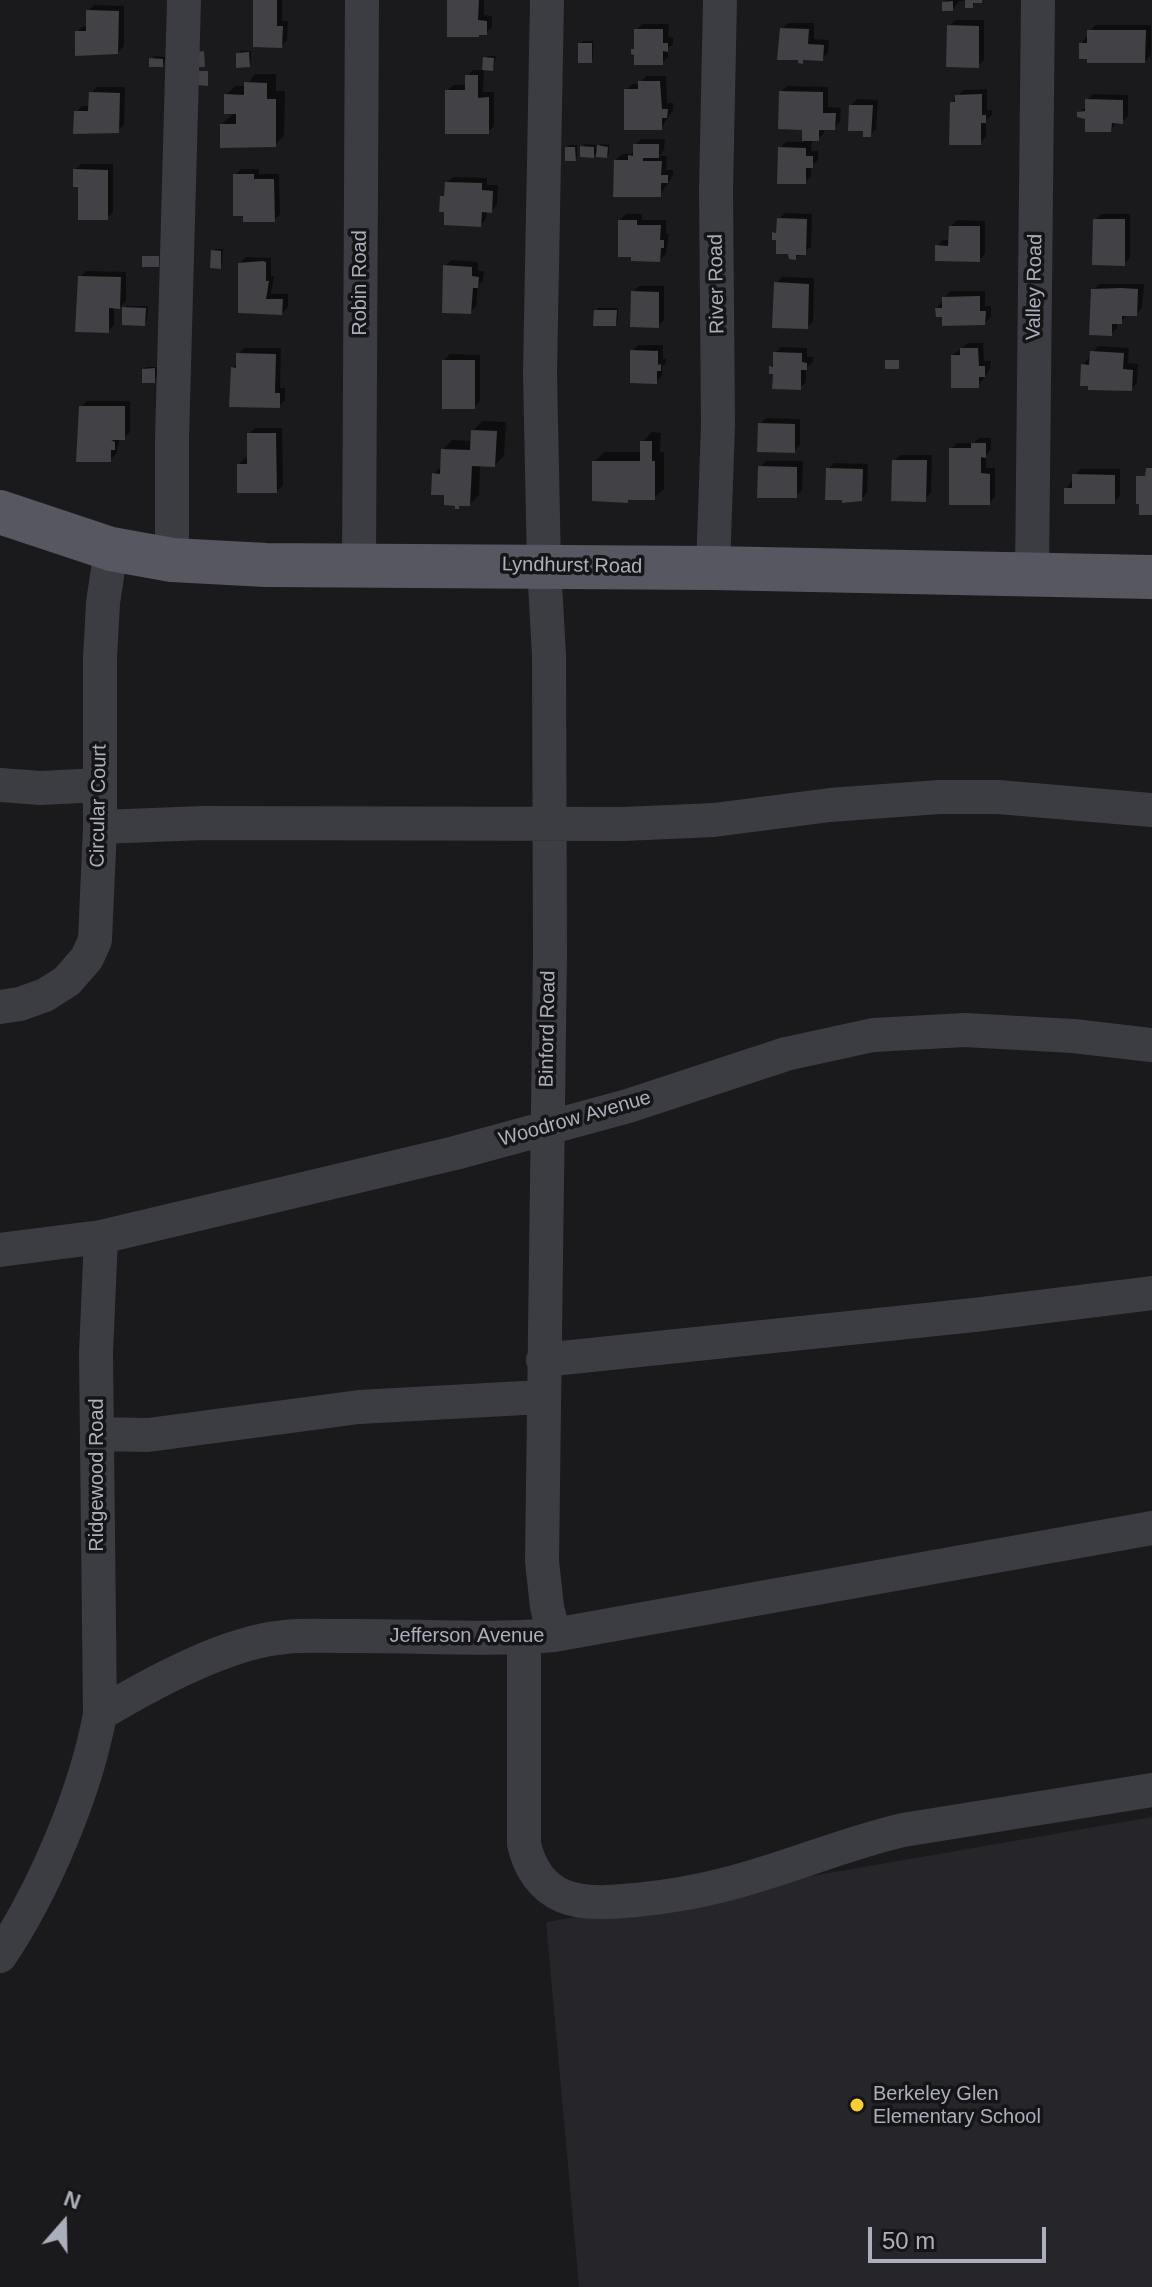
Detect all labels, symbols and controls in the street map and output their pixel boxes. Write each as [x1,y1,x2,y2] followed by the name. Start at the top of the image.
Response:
[348,230,372,336] street label: Robin Road
[704,234,730,334] street label: River Road
[1022,234,1048,340] street label: Valley Road
[502,553,642,579] street label: Lyndhurst Road
[86,744,112,868] street label: Circular Court
[535,970,561,1088] street label: Binford Road
[496,1086,654,1152] street label: Woodrow Avenue
[85,1398,109,1552] street label: Ridgewood Road
[390,1624,544,1648] street label: Jefferson Avenue
[873,2082,1041,2129] place label: Berkeley Glen Elementary School
[848,2096,866,2114] marker: Berkeley Glen Elementary School
[24,2183,104,2263] north arrow
[61,2186,84,2214] text: N
[872,2211,1050,2261] scale bar
[882,2227,935,2254] text: 50 m

